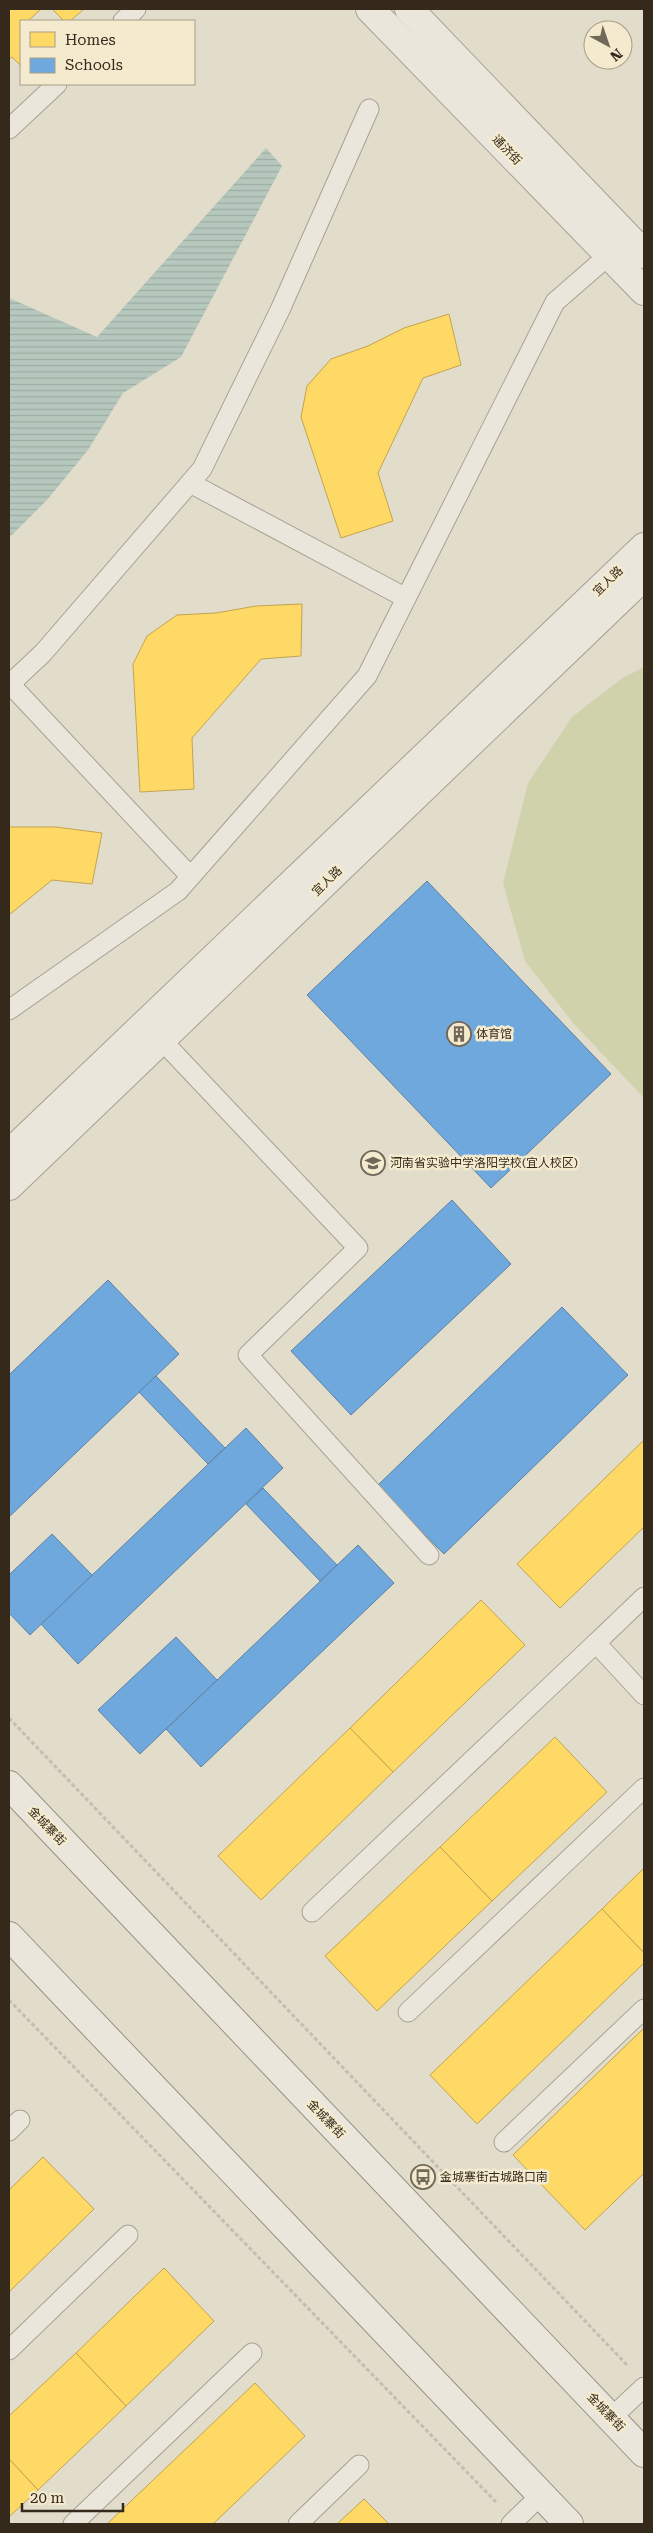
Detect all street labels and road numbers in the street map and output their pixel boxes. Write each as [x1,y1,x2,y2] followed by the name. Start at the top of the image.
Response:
[489,132,525,168] street label: 通济街
[590,563,626,599] street label: 宜人路
[309,863,345,899] street label: 宜人路
[25,1804,69,1848] street label: 金城寨街
[304,2097,348,2141] street label: 金城寨街
[584,2390,628,2434] street label: 金城寨街

